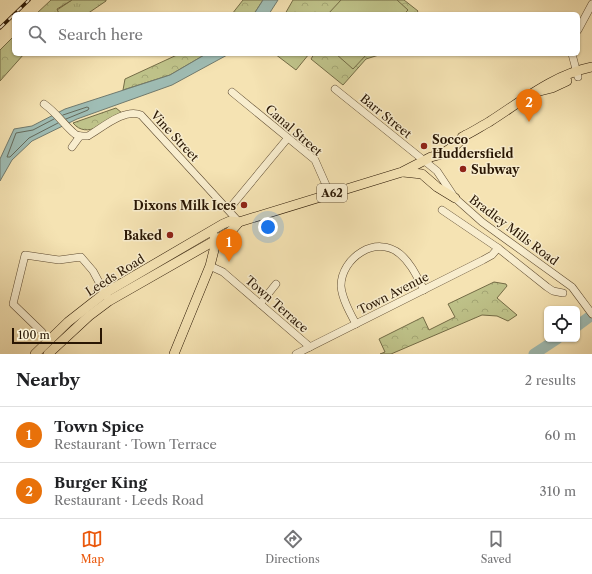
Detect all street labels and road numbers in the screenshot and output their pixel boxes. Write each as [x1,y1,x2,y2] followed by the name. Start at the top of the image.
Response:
[357,91,415,142] street label: Barr Street
[263,101,326,159] street label: Canal Street
[147,107,203,165] street label: Vine Street
[317,184,347,202] road number: A62
[467,192,562,269] street label: Bradley Mills Road
[83,251,148,299] street label: Leeds Road
[355,269,431,317] street label: Town Avenue
[242,272,312,336] street label: Town Terrace

